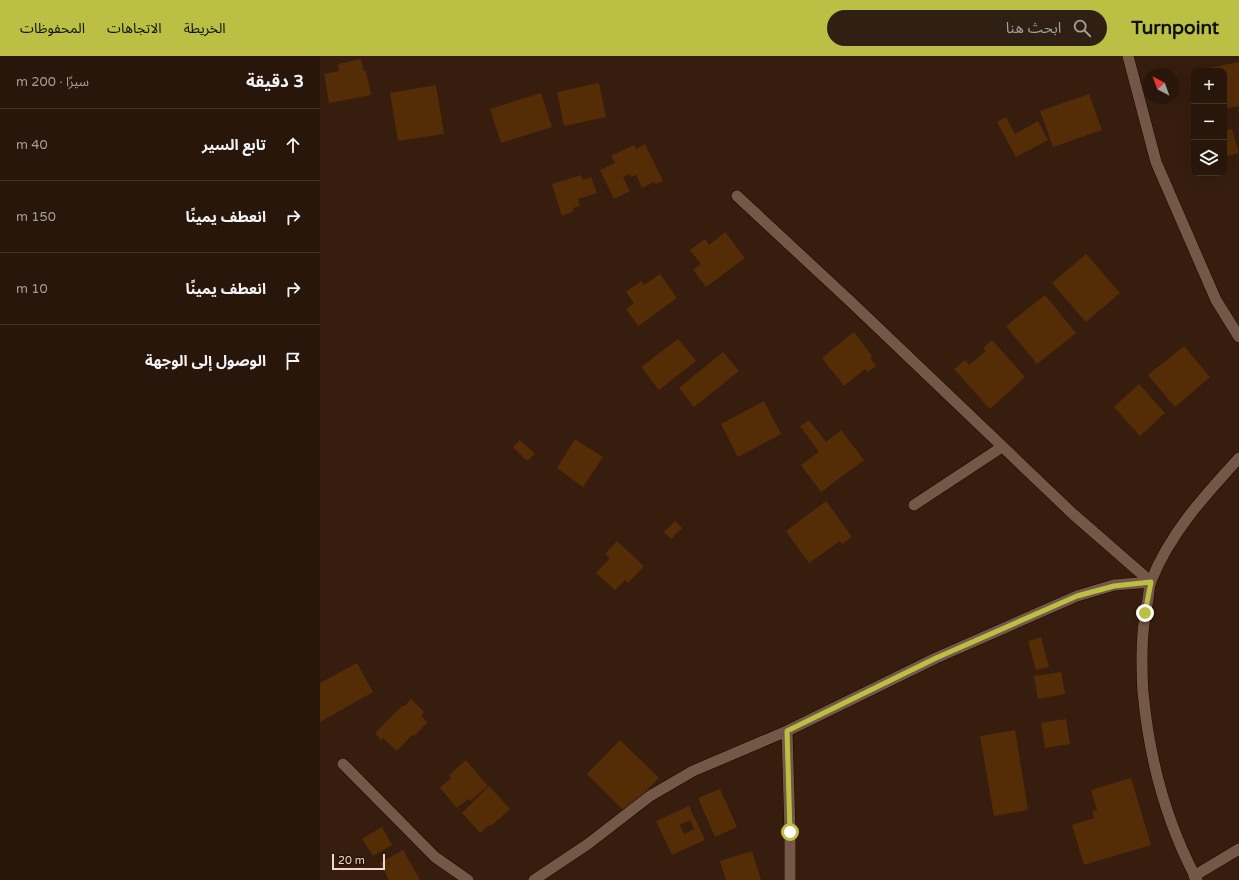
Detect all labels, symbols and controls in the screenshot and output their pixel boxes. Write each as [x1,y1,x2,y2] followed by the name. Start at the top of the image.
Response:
[827,10,1107,46] search box
[1071,17,1093,39] icon: search
[1131,17,1219,39] text: Turnpoint
[1006,19,1061,37] text: ابحث هنا
[20,20,85,37] text: المحفوظات
[107,20,162,37] text: الاتجاهات
[184,20,226,37] text: الخريطة
[1143,68,1179,104] north arrow
[1191,68,1227,176] map controls
[1191,68,1227,104] button: +
[246,71,304,92] text: 3 دقيقة
[16,74,89,90] text: سيرًا · 200 m
[1191,104,1227,140] button: −
[282,134,304,156] icon: ahead
[202,136,266,154] text: تابع السير
[16,137,48,153] text: 40 m
[1191,140,1227,176] button: layers
[282,206,304,228] icon: right
[185,208,266,226] text: انعطف يمينًا
[16,209,56,225] text: 150 m
[282,278,304,300] icon: right
[185,280,266,298] text: انعطف يمينًا
[16,281,48,297] text: 10 m
[282,350,304,372] icon: arrive
[145,352,266,370] text: الوصول إلى الوجهة
[1136,604,1154,622] route end
[781,823,799,841] route start
[332,852,385,871] scale bar
[338,854,365,867] text: 20 m

